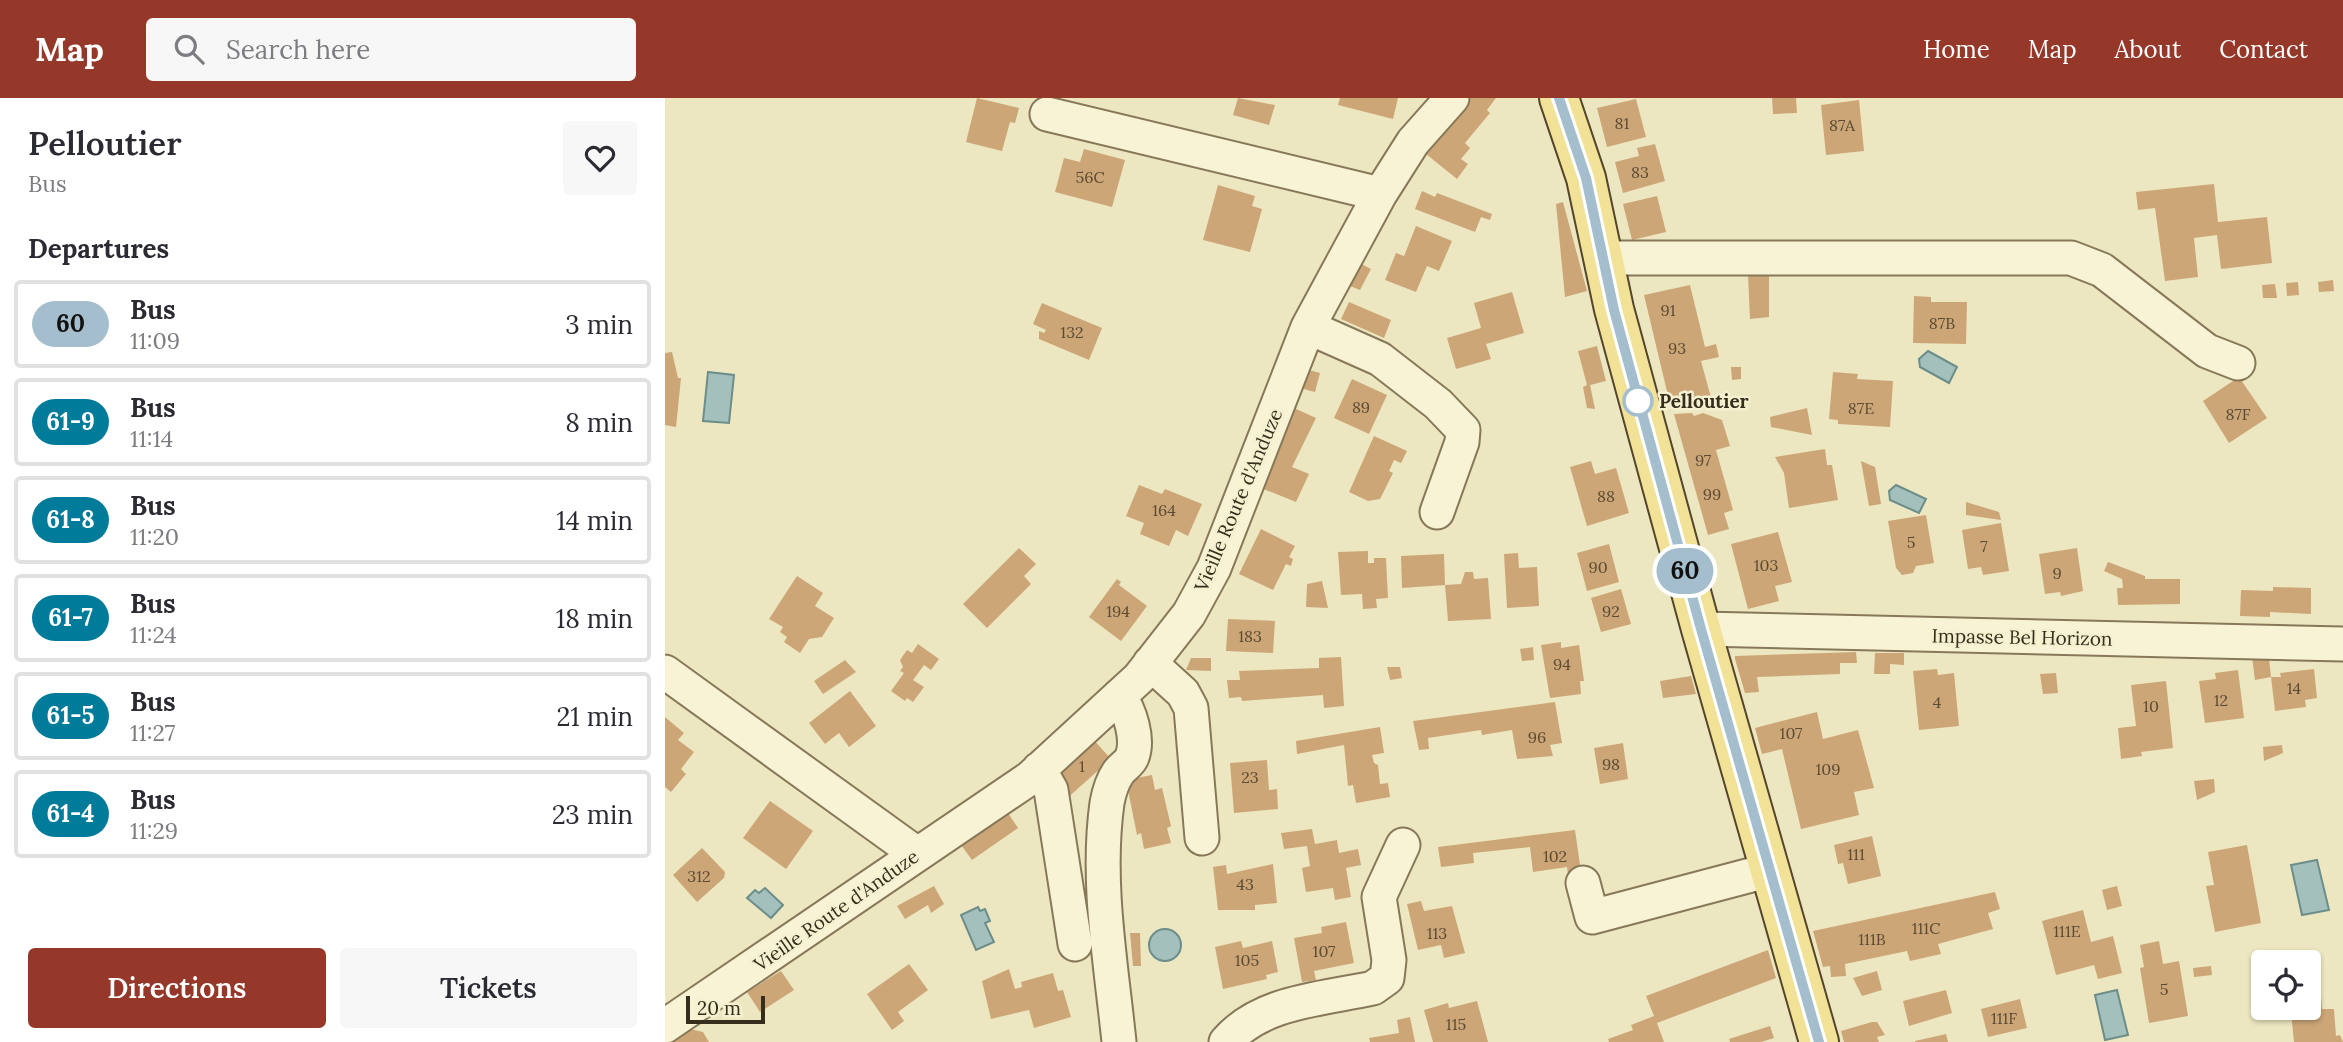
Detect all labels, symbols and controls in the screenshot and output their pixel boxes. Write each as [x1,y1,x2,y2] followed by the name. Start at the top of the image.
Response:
[146,18,636,81] search box
[35,28,104,70] text: Map
[170,30,208,68] icon: search
[226,33,370,66] text: Search here
[1923,34,1990,65] text: Home
[2028,34,2077,65] text: Map
[2115,34,2181,65] text: About
[2219,34,2308,65] text: Contact
[1615,113,1630,133] house number: 81
[1829,115,1856,135] house number: 87A
[563,121,637,195] button: heart
[28,122,181,164] text: Pelloutier
[1631,162,1649,182] house number: 83
[1075,167,1105,187] house number: 56C
[28,169,67,198] text: Bus
[28,232,169,265] text: Departures
[130,293,176,326] text: Bus
[1660,300,1676,320] house number: 91
[56,308,85,339] text: 60
[565,308,633,341] text: 3 min
[1929,313,1955,333] house number: 87B
[1060,322,1084,342] house number: 132
[130,326,180,355] text: 11:09
[1668,338,1686,358] house number: 93
[1623,386,1653,416] marker: Pelloutier
[1659,389,1749,413] place label: Pelloutier
[130,391,176,424] text: Bus
[1352,397,1370,417] house number: 89
[1848,398,1874,418] house number: 87E
[2225,404,2251,424] house number: 87F
[1188,405,1287,596] street label: Vieille Route d'Anduze
[46,406,95,437] text: 61-9
[565,406,633,439] text: 8 min
[130,424,173,453] text: 11:14
[1695,450,1712,470] house number: 97
[1703,484,1721,504] house number: 99
[1597,486,1615,506] house number: 88
[130,489,176,522] text: Bus
[1152,500,1176,520] house number: 164
[46,504,95,535] text: 61-8
[556,504,633,537] text: 14 min
[130,522,179,551] text: 11:20
[1907,532,1915,552] house number: 5
[1980,536,1988,556] house number: 7
[1653,548,1717,594] line badge: 60
[1670,555,1700,586] text: 60
[1754,555,1778,575] house number: 103
[1588,557,1608,577] house number: 90
[2052,563,2062,583] house number: 9
[130,587,176,620] text: Bus
[1106,601,1130,621] house number: 194
[1602,601,1620,621] house number: 92
[48,602,93,633] text: 61-7
[556,602,633,635] text: 18 min
[130,620,177,649] text: 11:24
[1931,623,2113,651] street label: Impasse Bel Horizon
[1238,626,1262,646] house number: 183
[1553,654,1571,674] house number: 94
[2287,678,2302,698] house number: 14
[130,685,176,718] text: Bus
[2214,690,2228,710] house number: 12
[1933,692,1942,712] house number: 4
[2143,696,2159,716] house number: 10
[47,700,94,731] text: 61-5
[556,700,633,733] text: 21 min
[130,718,175,747] text: 11:27
[1780,723,1803,743] house number: 107
[1528,727,1546,747] house number: 96
[1602,754,1620,774] house number: 98
[1079,756,1085,776] house number: 1
[1815,759,1841,779] house number: 109
[1241,767,1259,787] house number: 23
[130,783,176,816] text: Bus
[47,798,94,829] text: 61-4
[552,798,633,831] text: 23 min
[130,816,178,845] text: 11:29
[748,844,923,977] street label: Vieille Route d'Anduze
[1847,844,1865,864] house number: 111
[1543,846,1567,866] house number: 102
[687,866,711,886] house number: 312
[1236,874,1254,894] house number: 43
[1912,918,1940,938] house number: 111C
[2053,921,2081,941] house number: 111E
[1427,923,1447,943] house number: 113
[1858,929,1886,949] house number: 111B
[1313,941,1336,961] house number: 107
[28,948,326,1028] button: Directions
[340,948,637,1028] button: Tickets
[1235,950,1259,970] house number: 105
[2251,950,2321,1020] map controls
[2251,950,2321,1020] button: locate
[2160,979,2168,999] house number: 5
[686,993,765,1025] scale bar
[697,996,741,1020] text: 20 m
[1991,1008,2017,1028] house number: 111F
[1446,1014,1466,1034] house number: 115

